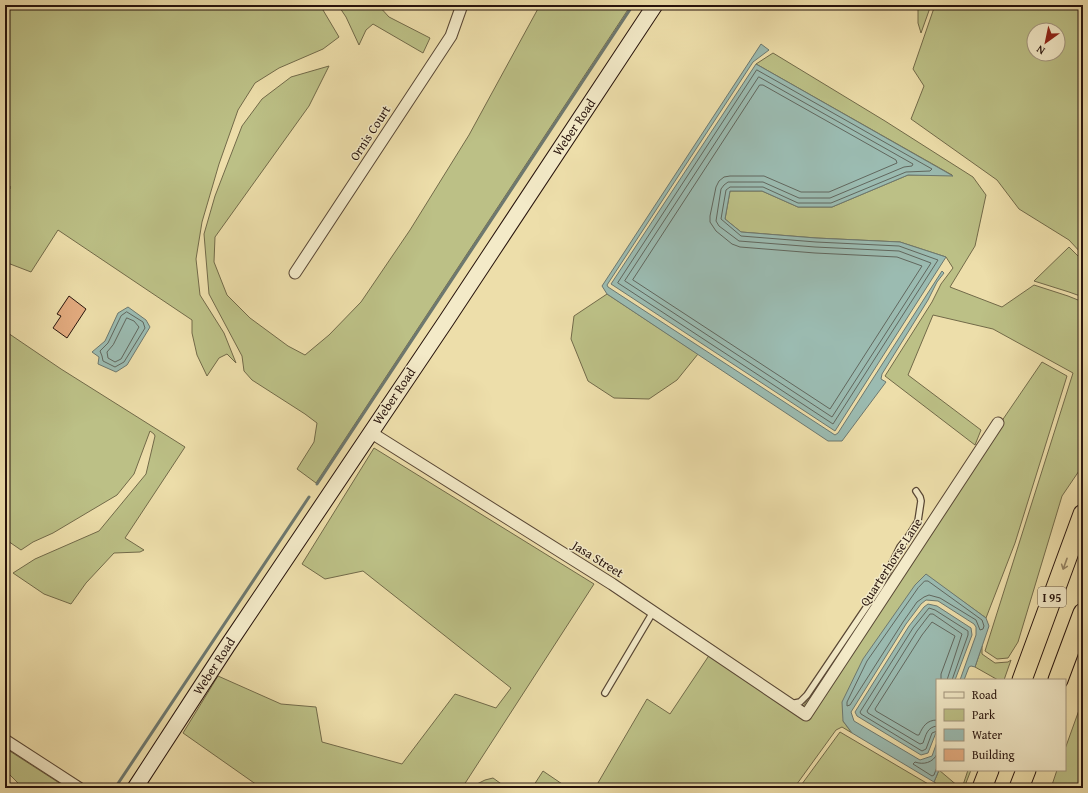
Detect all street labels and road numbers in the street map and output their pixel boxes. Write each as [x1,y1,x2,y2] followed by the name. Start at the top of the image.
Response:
[548,95,600,159] street label: Weber Road
[345,101,395,165] street label: Ornis Court
[368,364,420,428] street label: Weber Road
[855,514,927,610] street label: Quarterhorse Lane
[567,535,628,582] street label: Jasa Street
[1038,587,1066,607] road number: I 95
[188,634,240,698] street label: Weber Road

